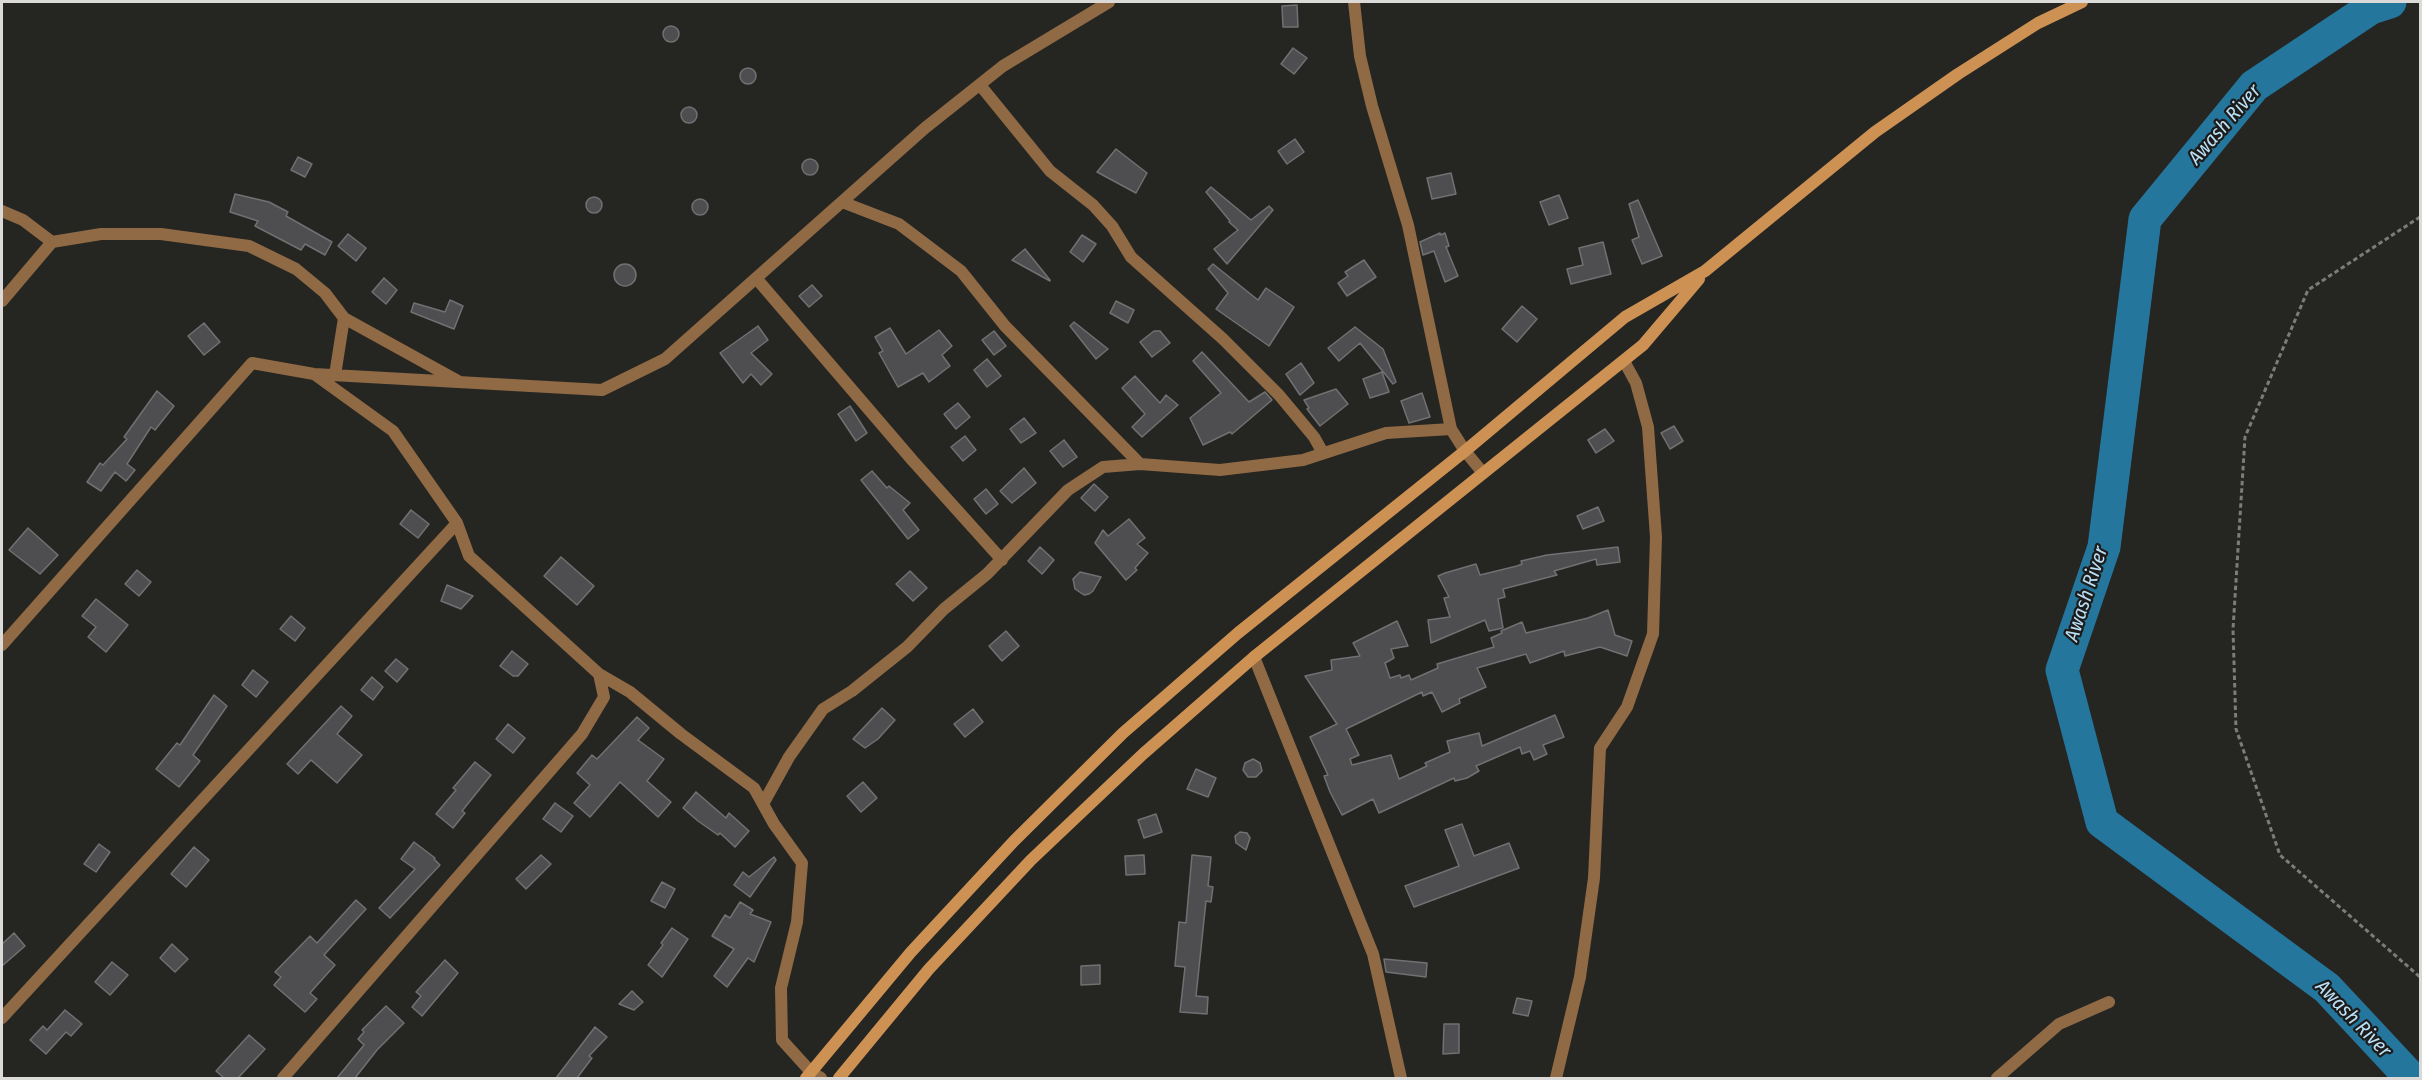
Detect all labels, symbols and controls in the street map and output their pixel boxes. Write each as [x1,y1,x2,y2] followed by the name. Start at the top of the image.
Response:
[2184,80,2266,170] water label: Awash River
[2060,544,2114,644] water label: Awash River
[2310,975,2396,1063] water label: Awash River

